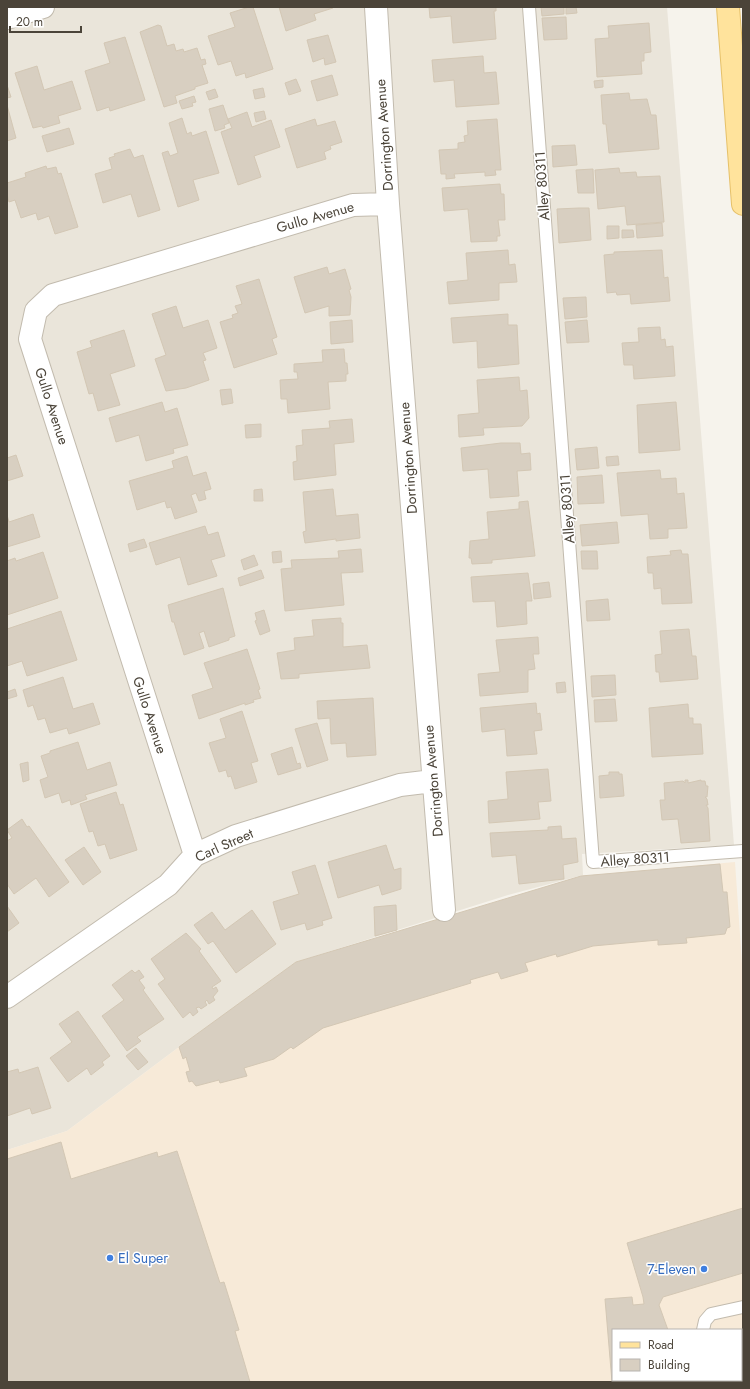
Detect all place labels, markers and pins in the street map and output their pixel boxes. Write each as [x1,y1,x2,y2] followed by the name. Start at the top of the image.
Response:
[118,1248,168,1268] place label: El Super
[105,1253,115,1263] marker: El Super
[647,1259,696,1279] place label: 7-Eleven
[699,1264,709,1274] marker: 7-Eleven

